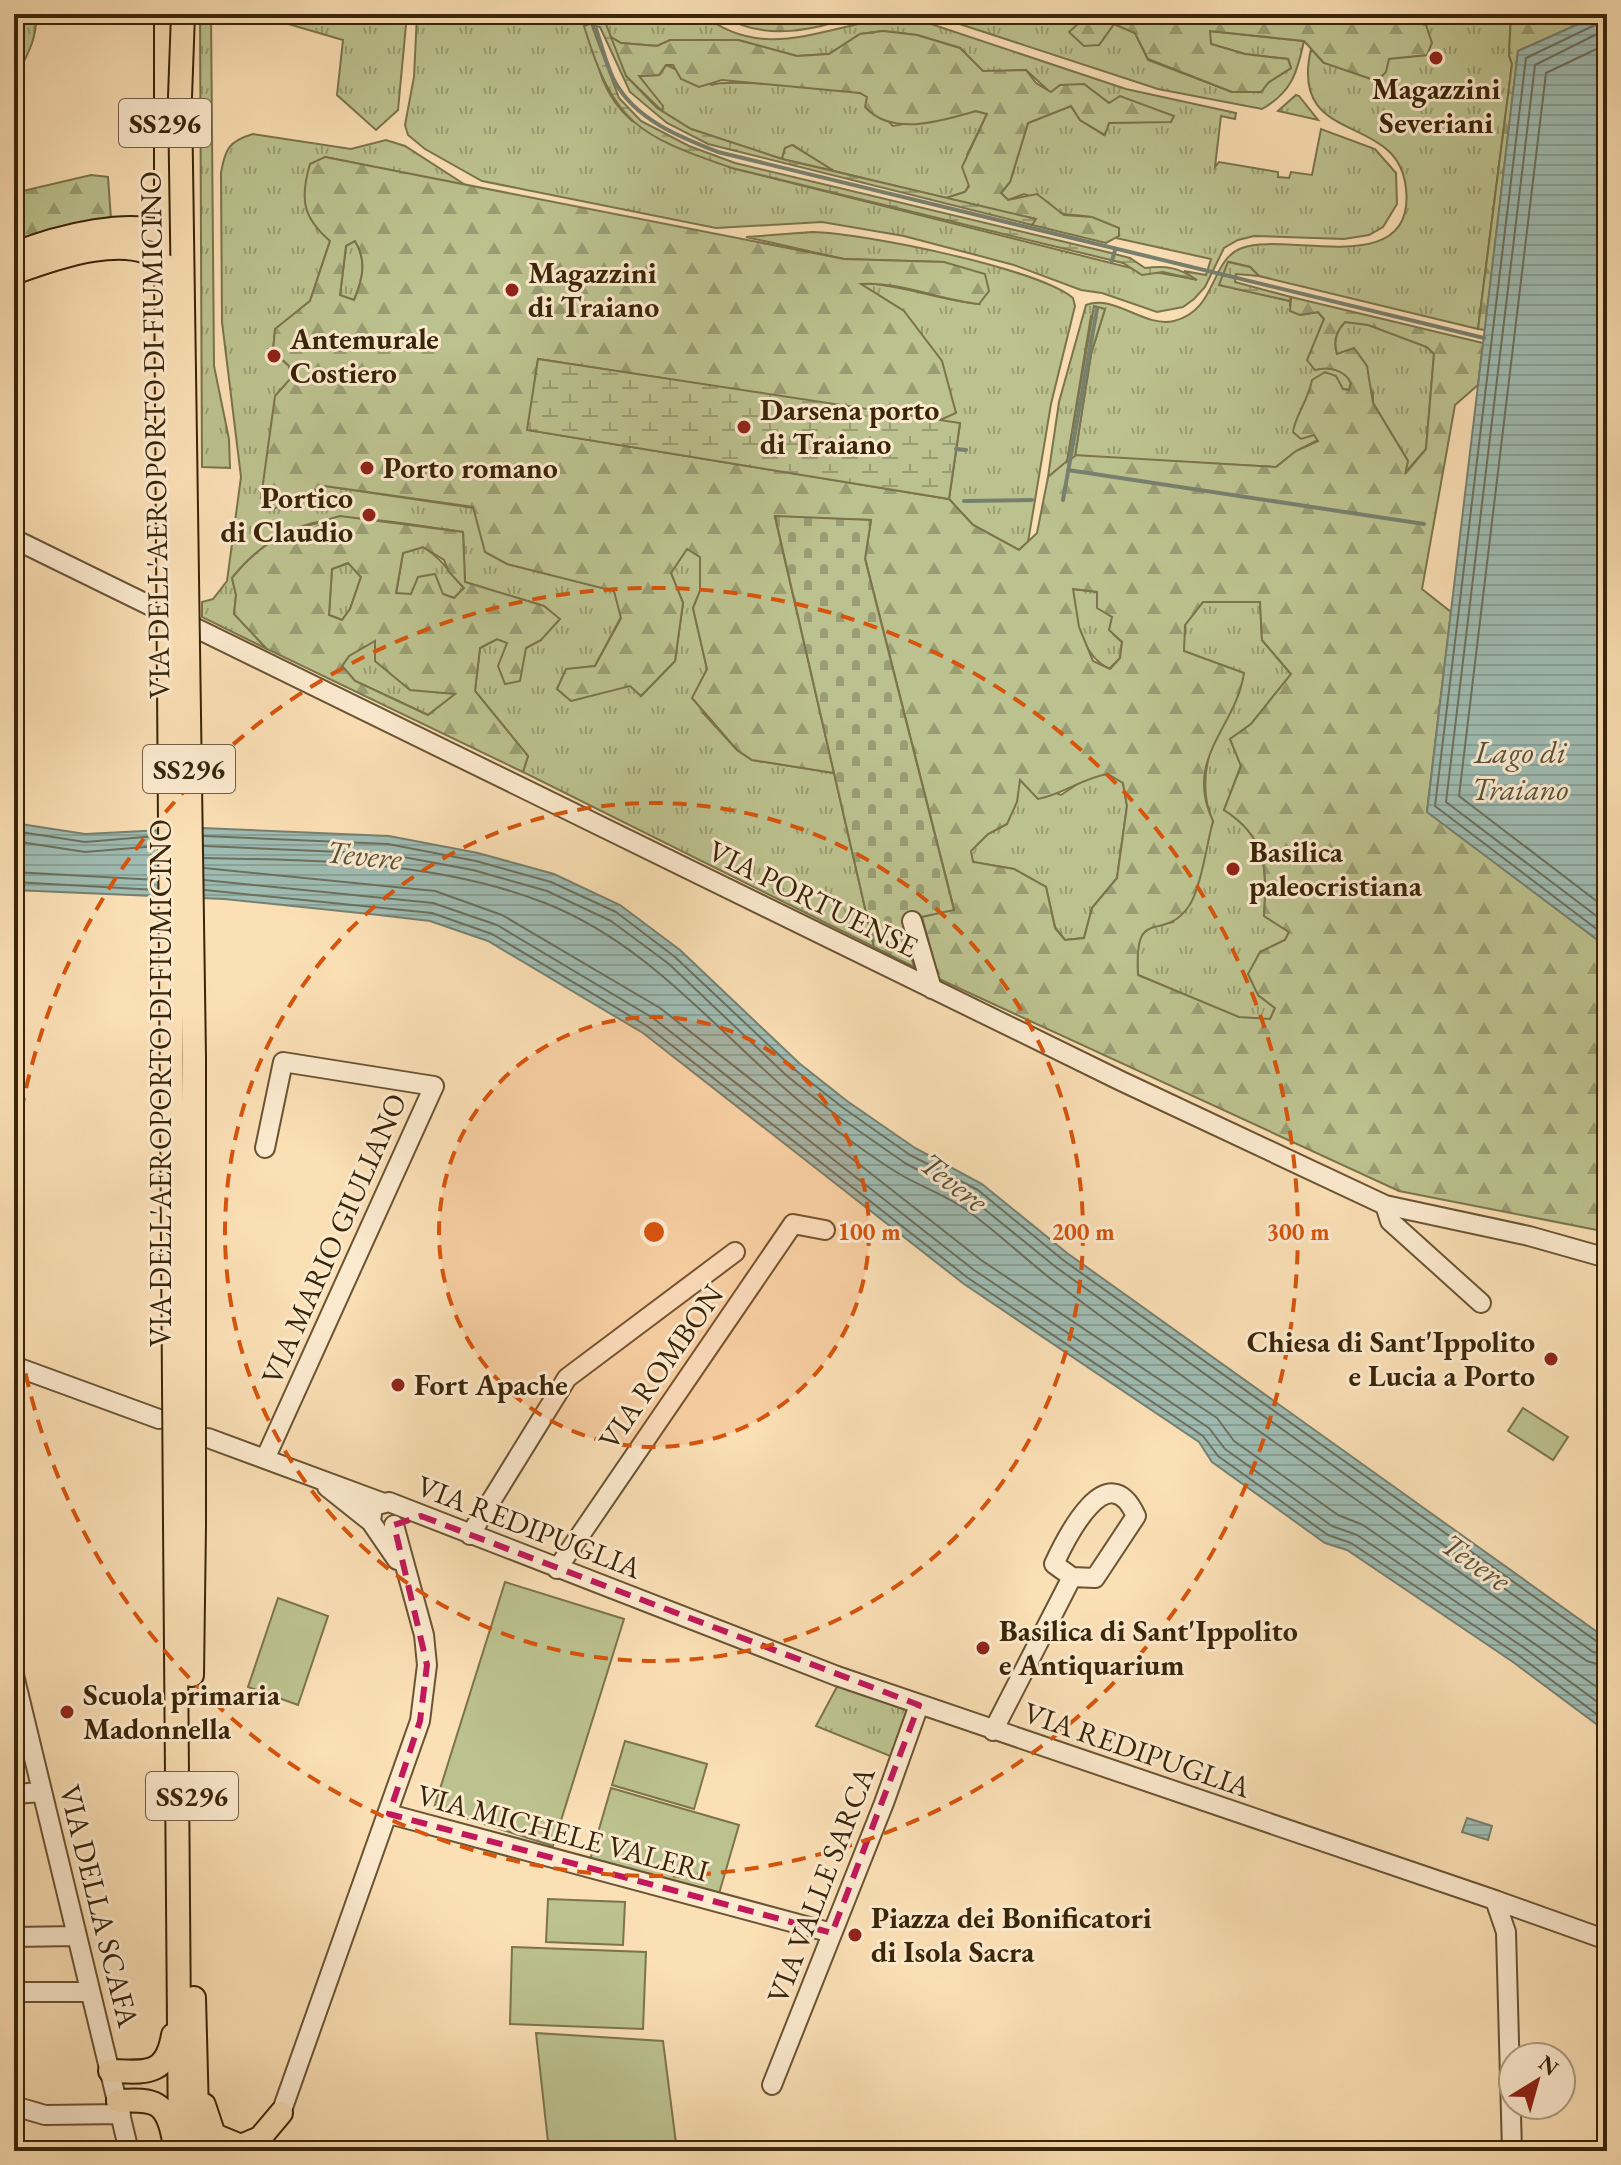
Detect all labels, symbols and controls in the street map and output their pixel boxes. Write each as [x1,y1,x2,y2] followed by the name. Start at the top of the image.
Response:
[1427,49,1445,67] marker: Magazzini Severiani
[1372,69,1500,142] place label: Magazzini Severiani
[119,99,211,147] road number: SS296
[130,171,179,699] street label: VIA DELL'AEROPORTO DI FIUMICINO
[528,253,659,326] place label: Magazzini di Traiano
[503,281,521,299] marker: Magazzini di Traiano
[289,319,439,392] place label: Antemurale Costiero
[265,347,283,365] marker: Antemurale Costiero
[760,390,939,463] place label: Darsena porto di Traiano
[735,418,753,436] marker: Darsena porto di Traiano
[383,448,558,487] place label: Porto romano
[358,459,376,477] marker: Porto romano
[220,478,353,551] place label: Portico di Claudio
[360,506,378,524] marker: Portico di Claudio
[1472,731,1568,810] water label: Lago di Traiano
[143,745,235,793] road number: SS296
[141,819,180,1347] street label: VIA DELL'AEROPORTO DI FIUMICINO
[324,830,405,880] water label: Tevere
[702,831,925,966] street label: VIA PORTUENSE
[1249,832,1423,905] place label: Basilica paleocristiana
[1224,860,1242,878] marker: Basilica paleocristiana
[252,1087,415,1390] street label: VIA MARIO GIULIANO
[911,1142,998,1223] water label: Tevere
[837,1216,901,1247] text: 100 m
[1051,1216,1115,1247] text: 200 m
[1266,1216,1330,1247] text: 300 m
[640,1218,668,1246] centre of rings
[589,1276,732,1457] street label: VIA ROMBON
[1247,1322,1535,1395] place label: Chiesa di Sant'Ippolito e Lucia a Porto
[1542,1350,1560,1368] marker: Chiesa di Sant'Ippolito e Lucia a Porto
[414,1365,568,1404] place label: Fort Apache
[389,1376,407,1394] marker: Fort Apache
[411,1466,647,1587] street label: VIA REDIPUGLIA
[1433,1523,1520,1602] water label: Tevere
[999,1611,1298,1684] place label: Basilica di Sant'Ippolito e Antiquarium
[974,1639,992,1657] marker: Basilica di Sant'Ippolito e Antiquarium
[83,1675,281,1748] place label: Scuola primaria Madonnella
[1019,1692,1256,1807] street label: VIA REDIPUGLIA
[58,1703,76,1721] marker: Scuola primaria Madonnella
[757,1761,884,2009] street label: VIA VALLE SARCA
[146,1772,238,1820] road number: SS296
[413,1775,713,1890] street label: VIA MICHELE VALERI
[51,1781,149,2031] street label: VIA DELLA SCAFA
[871,1898,1152,1971] place label: Piazza dei Bonificatori di Isola Sacra
[846,1926,864,1944] marker: Piazza dei Bonificatori di Isola Sacra
[1497,2041,1577,2121] north arrow
[1533,2048,1565,2082] text: N

